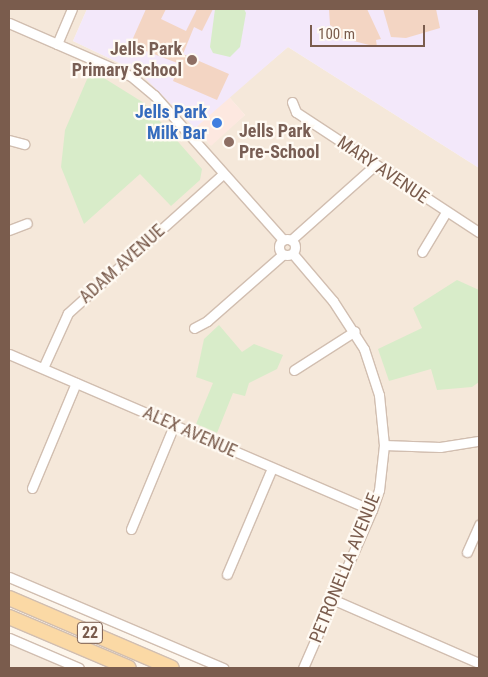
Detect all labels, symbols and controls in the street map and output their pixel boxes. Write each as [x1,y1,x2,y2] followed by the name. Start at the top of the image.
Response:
[313,15,428,47] scale bar
[318,25,355,43] text: 100 m
[72,39,182,82] place label: Jells Park Primary School
[186,54,198,66] marker: Jells Park Primary School
[135,102,207,144] place label: Jells Park Milk Bar
[211,117,223,129] marker: Jells Park Milk Bar
[239,121,319,163] place label: Jells Park Pre-School
[333,131,433,209] street label: MARY AVENUE
[223,136,235,148] marker: Jells Park Pre-School
[75,220,169,308] street label: ADAM AVENUE
[140,402,240,462] street label: ALEX AVENUE
[305,490,385,646] street label: PETRONELLA AVENUE
[76,620,104,646] road number: 22

